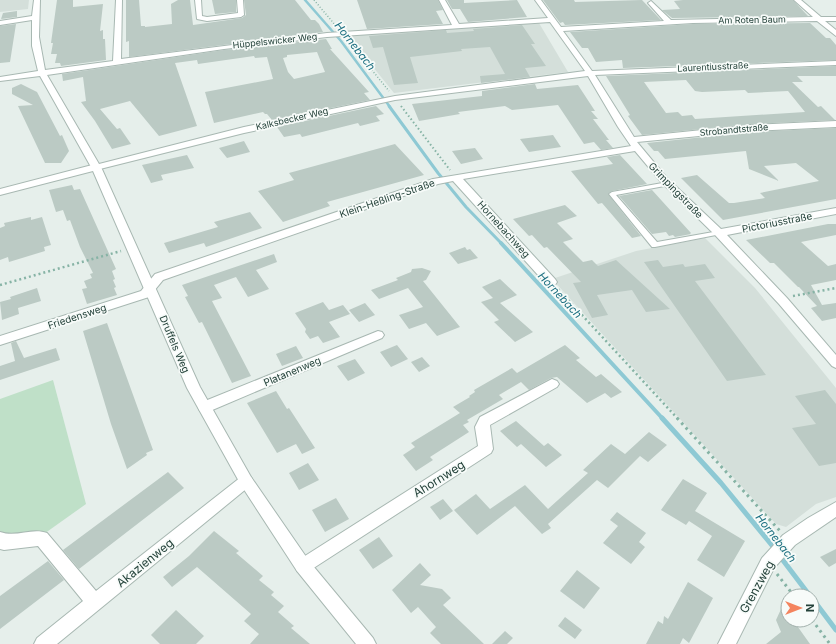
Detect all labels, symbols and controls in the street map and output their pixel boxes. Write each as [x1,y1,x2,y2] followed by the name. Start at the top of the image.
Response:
[718,13,786,26] street label: Am Roten Baum
[332,19,379,74] water label: Hornebach
[232,31,318,50] street label: Hüppelswicker Weg
[677,59,749,74] street label: Laurentiusstraße
[255,105,329,132] street label: Kalksbecker Weg
[699,121,769,138] street label: Strobandtstraße
[646,160,706,221] street label: Grimpingstraße
[338,176,436,220] street label: Klein-Heßling-Straße
[475,198,533,260] street label: Hornebachweg
[741,209,813,235] street label: Pictoriusstraße
[535,269,585,321] water label: Hornebach
[46,301,108,331] street label: Friedensweg
[158,313,192,375] street label: Druffels Weg
[262,354,322,388] street label: Platanenweg
[410,457,467,500] street label: Ahornweg
[753,511,800,566] water label: Hornebach
[113,535,176,590] street label: Akazienweg
[736,558,777,616] street label: Grenzweg
[780,588,820,628] north arrow
[803,604,817,612] text: N

